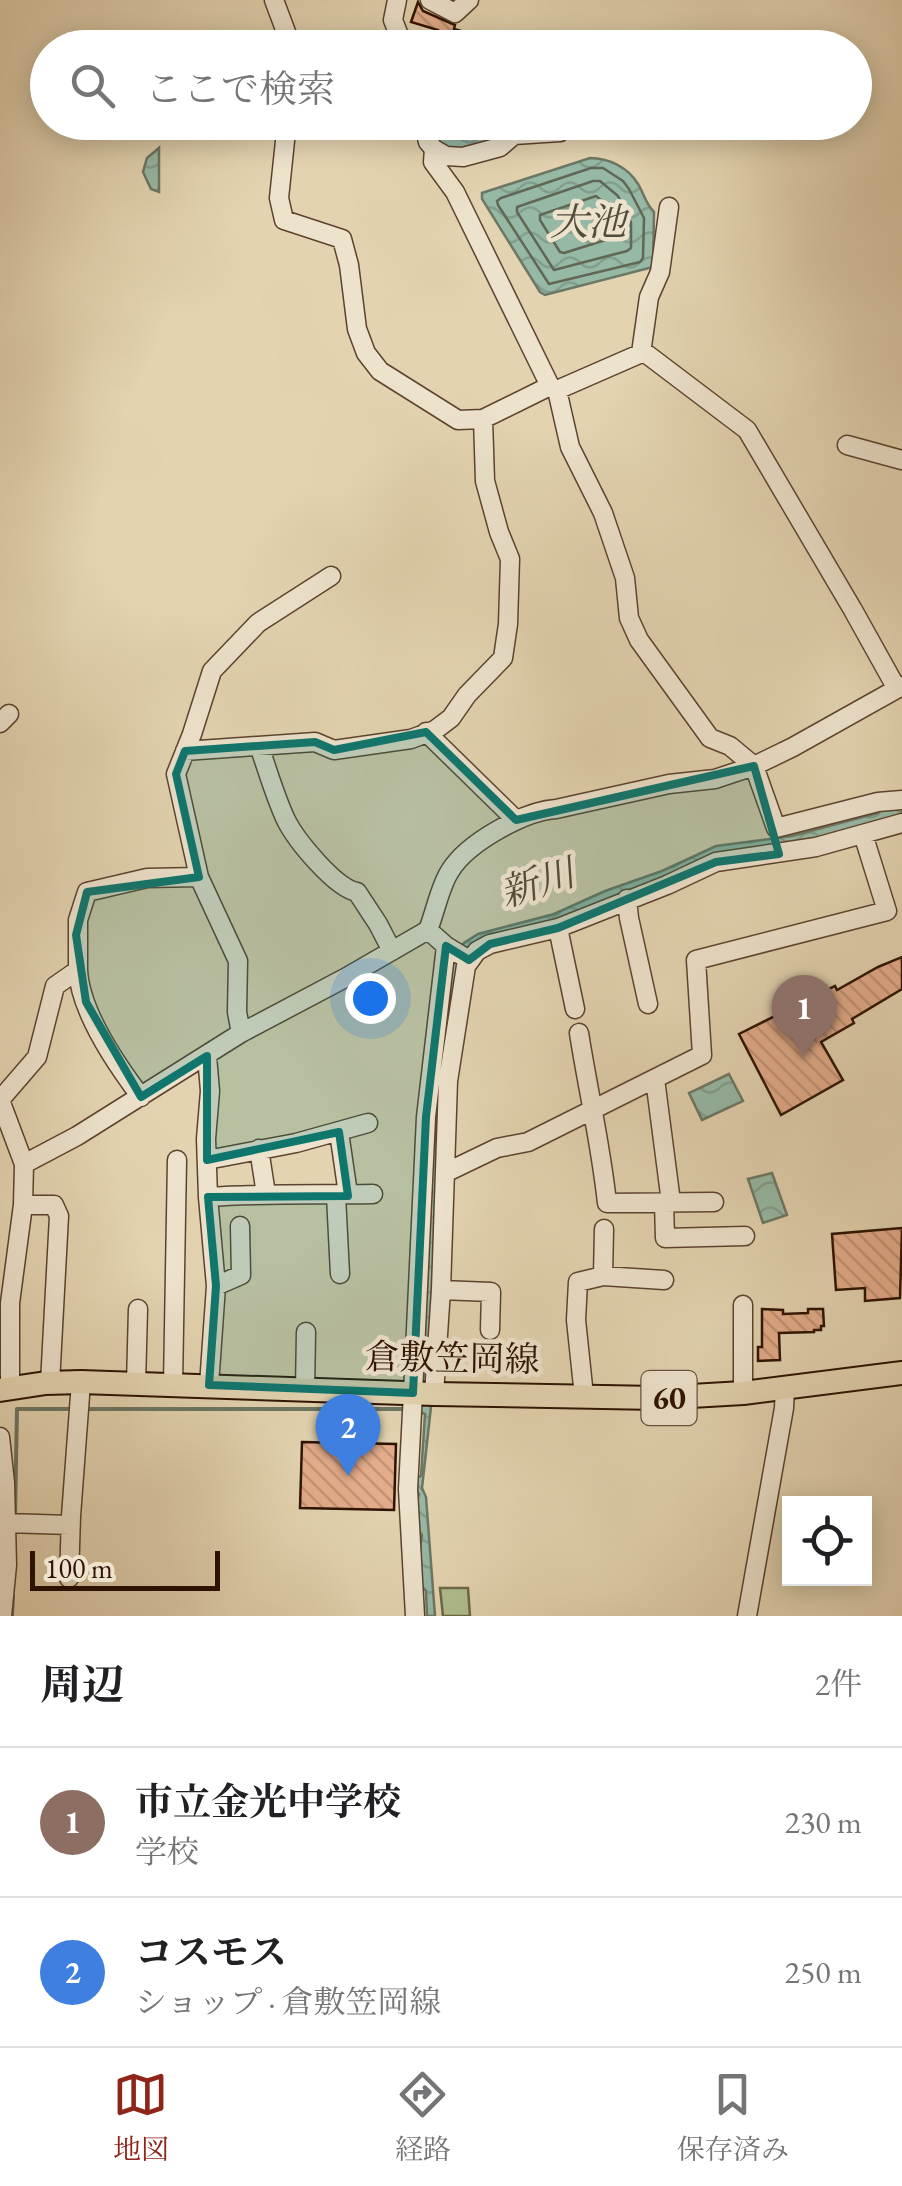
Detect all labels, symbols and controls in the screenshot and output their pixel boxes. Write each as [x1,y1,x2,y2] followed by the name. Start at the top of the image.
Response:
[30,30,872,140] search box
[65,58,120,113] icon: search
[145,64,335,113] text: ここで検索
[550,197,630,246] water label: 大池
[493,846,584,918] water label: 新川
[345,973,396,1024] your location
[772,974,836,1057] pin: 1
[364,1333,540,1382] street label: 倉敷笠岡線
[642,1371,696,1425] road number: 60
[316,1394,380,1476] pin: 2
[782,1496,872,1586] map controls
[782,1496,872,1586] button: locate
[30,1546,220,1590] scale bar
[45,1550,113,1586] text: 100 m
[40,1657,124,1712] text: 周辺
[815,1663,862,1705] text: 2件
[135,1777,401,1826] text: 市立金光中学校
[64,1801,81,1843] text: 1
[785,1801,862,1843] text: 230 m
[135,1831,199,1873] text: 学校
[135,1927,287,1976] text: コスモス
[64,1951,81,1993] text: 2
[785,1951,862,1993] text: 250 m
[135,1981,442,2023] text: ショップ · 倉敷笠岡線
[113,2067,169,2167] tab: 地図
[395,2067,451,2167] tab: 経路
[677,2067,789,2167] tab: 保存済み

